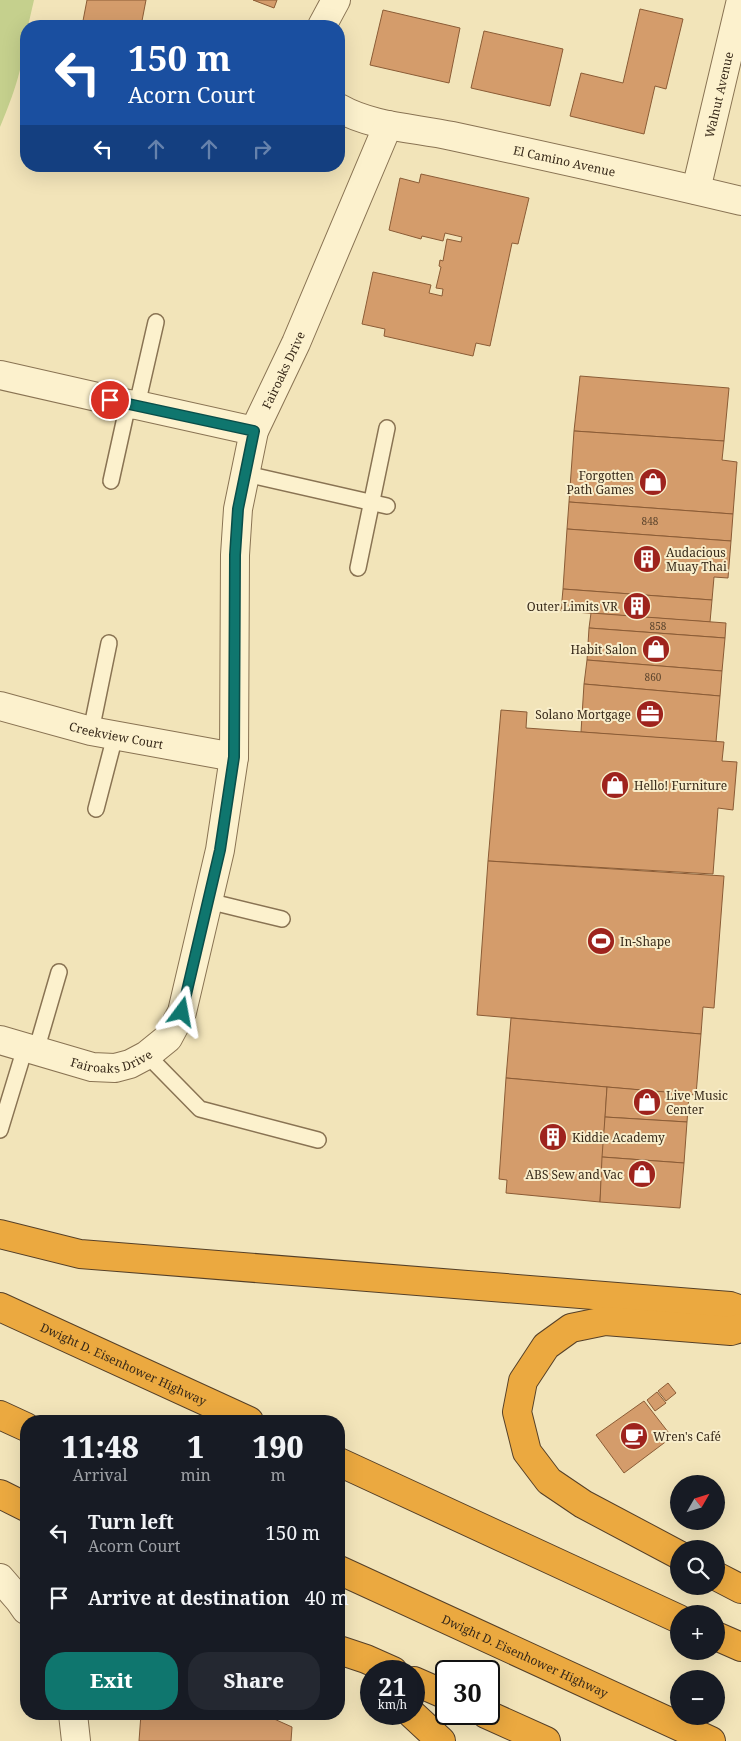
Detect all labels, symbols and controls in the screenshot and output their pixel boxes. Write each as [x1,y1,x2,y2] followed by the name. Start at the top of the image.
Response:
[128,34,231,81] text: 150 m
[45,40,110,105] icon: left
[700,50,737,139] street label: Walnut Avenue
[128,79,255,109] text: Acorn Court
[89,135,117,163] icon: left
[142,135,170,163] icon: ahead
[195,135,223,163] icon: ahead
[248,135,276,163] icon: right
[512,141,617,180] street label: El Camino Avenue
[257,329,308,411] street label: Fairoaks Drive
[89,379,131,421] pin
[96,386,124,414] icon: arrive
[567,467,634,498] place label: Forgotten Path Games
[638,467,668,497] shop icon: Forgotten Path Games
[642,514,659,528] house number: 848
[632,544,662,574] building icon: Audacious Muay Thai
[666,544,727,575] place label: Audacious Muay Thai
[622,591,652,621] building icon: Outer Limits VR
[527,598,618,615] place label: Outer Limits VR
[650,619,667,633] house number: 858
[641,634,671,664] shop icon: Habit Salon
[571,641,637,658] place label: Habit Salon
[645,670,662,684] house number: 860
[635,699,665,729] office icon: Solano Mortgage
[535,706,631,723] place label: Solano Mortgage
[67,717,165,752] street label: Creekview Court
[600,770,630,800] shop icon: Hello! Furniture
[634,777,727,794] place label: Hello! Furniture
[586,926,616,956] sports icon: In-Shape
[620,933,671,950] place label: In-Shape
[155,985,207,1037] position arrow
[69,1046,156,1077] street label: Fairoaks Drive
[632,1087,662,1117] shop icon: Live Music Center
[666,1087,728,1118] place label: Live Music Center
[538,1122,568,1152] building icon: Kiddie Academy
[572,1129,665,1146] place label: Kiddie Academy
[627,1159,657,1189] shop icon: ABS Sew and Vac
[526,1166,623,1183] place label: ABS Sew and Vac
[38,1318,210,1409] street label: Dwight D. Eisenhower Highway
[619,1421,649,1451] cafe icon: Wren's Café
[62,1426,139,1467] text: 11:48
[187,1426,204,1467] text: 1
[252,1426,303,1467] text: 190
[653,1428,721,1445] place label: Wren's Café
[73,1464,128,1486] text: Arrival
[180,1464,211,1486] text: min
[270,1464,286,1486] text: m
[670,1475,725,1530] north arrow
[670,1475,725,1725] map controls
[88,1509,174,1535] text: Turn left
[45,1519,73,1547] icon: left
[265,1520,320,1546] text: 150 m
[88,1535,180,1557] text: Acorn Court
[670,1540,725,1595] button: search
[45,1584,73,1612] icon: arrive
[88,1585,290,1611] text: Arrive at destination
[305,1585,349,1611] text: 40 m
[670,1605,725,1660] button: +
[439,1610,611,1701] street label: Dwight D. Eisenhower Highway
[45,1652,178,1710] button: Exit
[188,1652,320,1710] button: Share
[435,1660,500,1725] speed limit sign: 30
[378,1669,407,1703] text: 21
[670,1670,725,1725] button: −
[378,1696,407,1713] text: km/h

